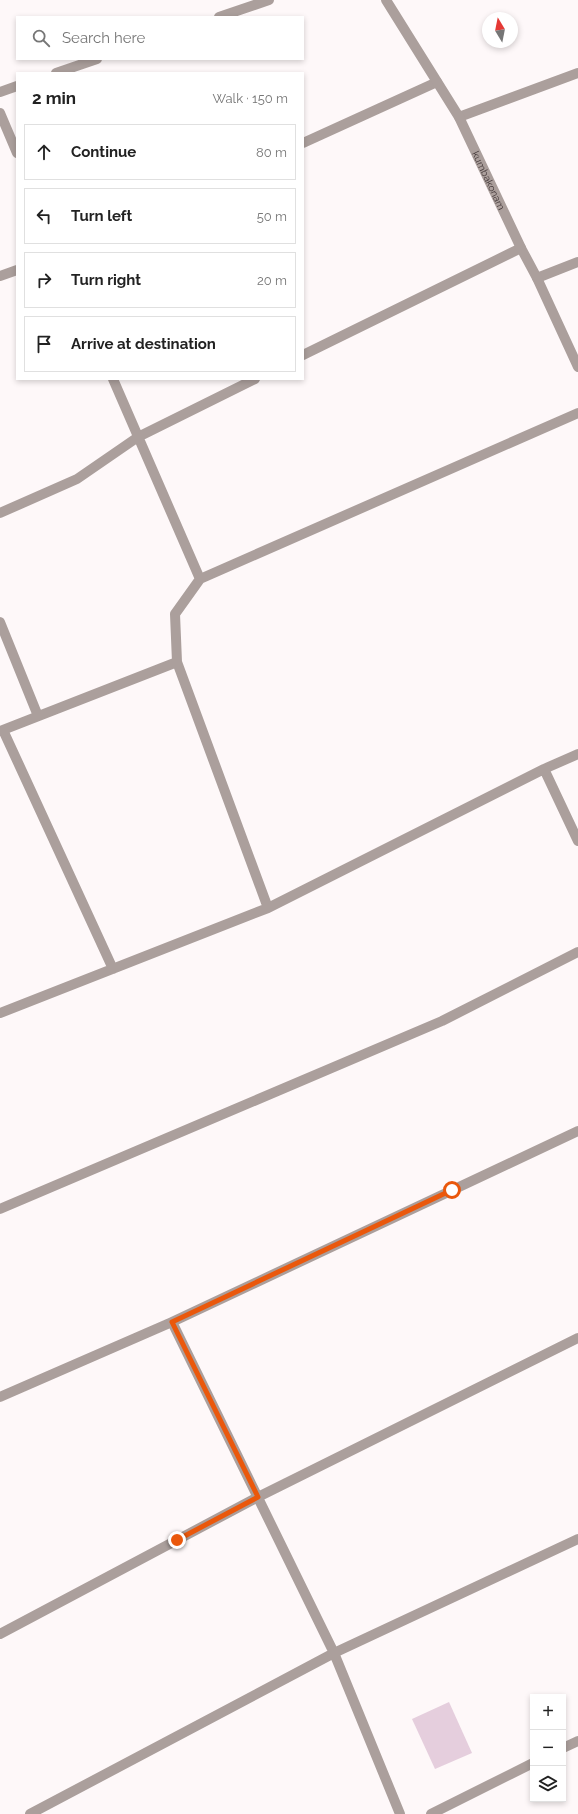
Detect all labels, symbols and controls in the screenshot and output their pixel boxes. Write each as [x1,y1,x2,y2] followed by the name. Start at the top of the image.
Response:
[482,12,518,48] north arrow
[16,16,304,60] search box
[30,27,52,49] icon: search
[62,29,145,47] text: Search here
[32,88,76,108] text: 2 min
[213,91,288,106] text: Walk · 150 m
[33,141,55,163] icon: ahead
[71,143,136,161] text: Continue
[256,145,287,160] text: 80 m
[470,149,507,212] street label: kumbakonam
[33,205,55,227] icon: left
[71,207,132,225] text: Turn left
[257,209,287,224] text: 50 m
[33,269,55,291] icon: right
[71,271,141,289] text: Turn right
[257,273,287,288] text: 20 m
[33,333,55,355] icon: arrive
[71,335,216,353] text: Arrive at destination
[443,1181,461,1199] route start
[168,1531,186,1549] route end
[530,1694,566,1802] map controls
[530,1694,566,1730] button: +
[530,1730,566,1766] button: −
[530,1766,566,1802] button: layers

